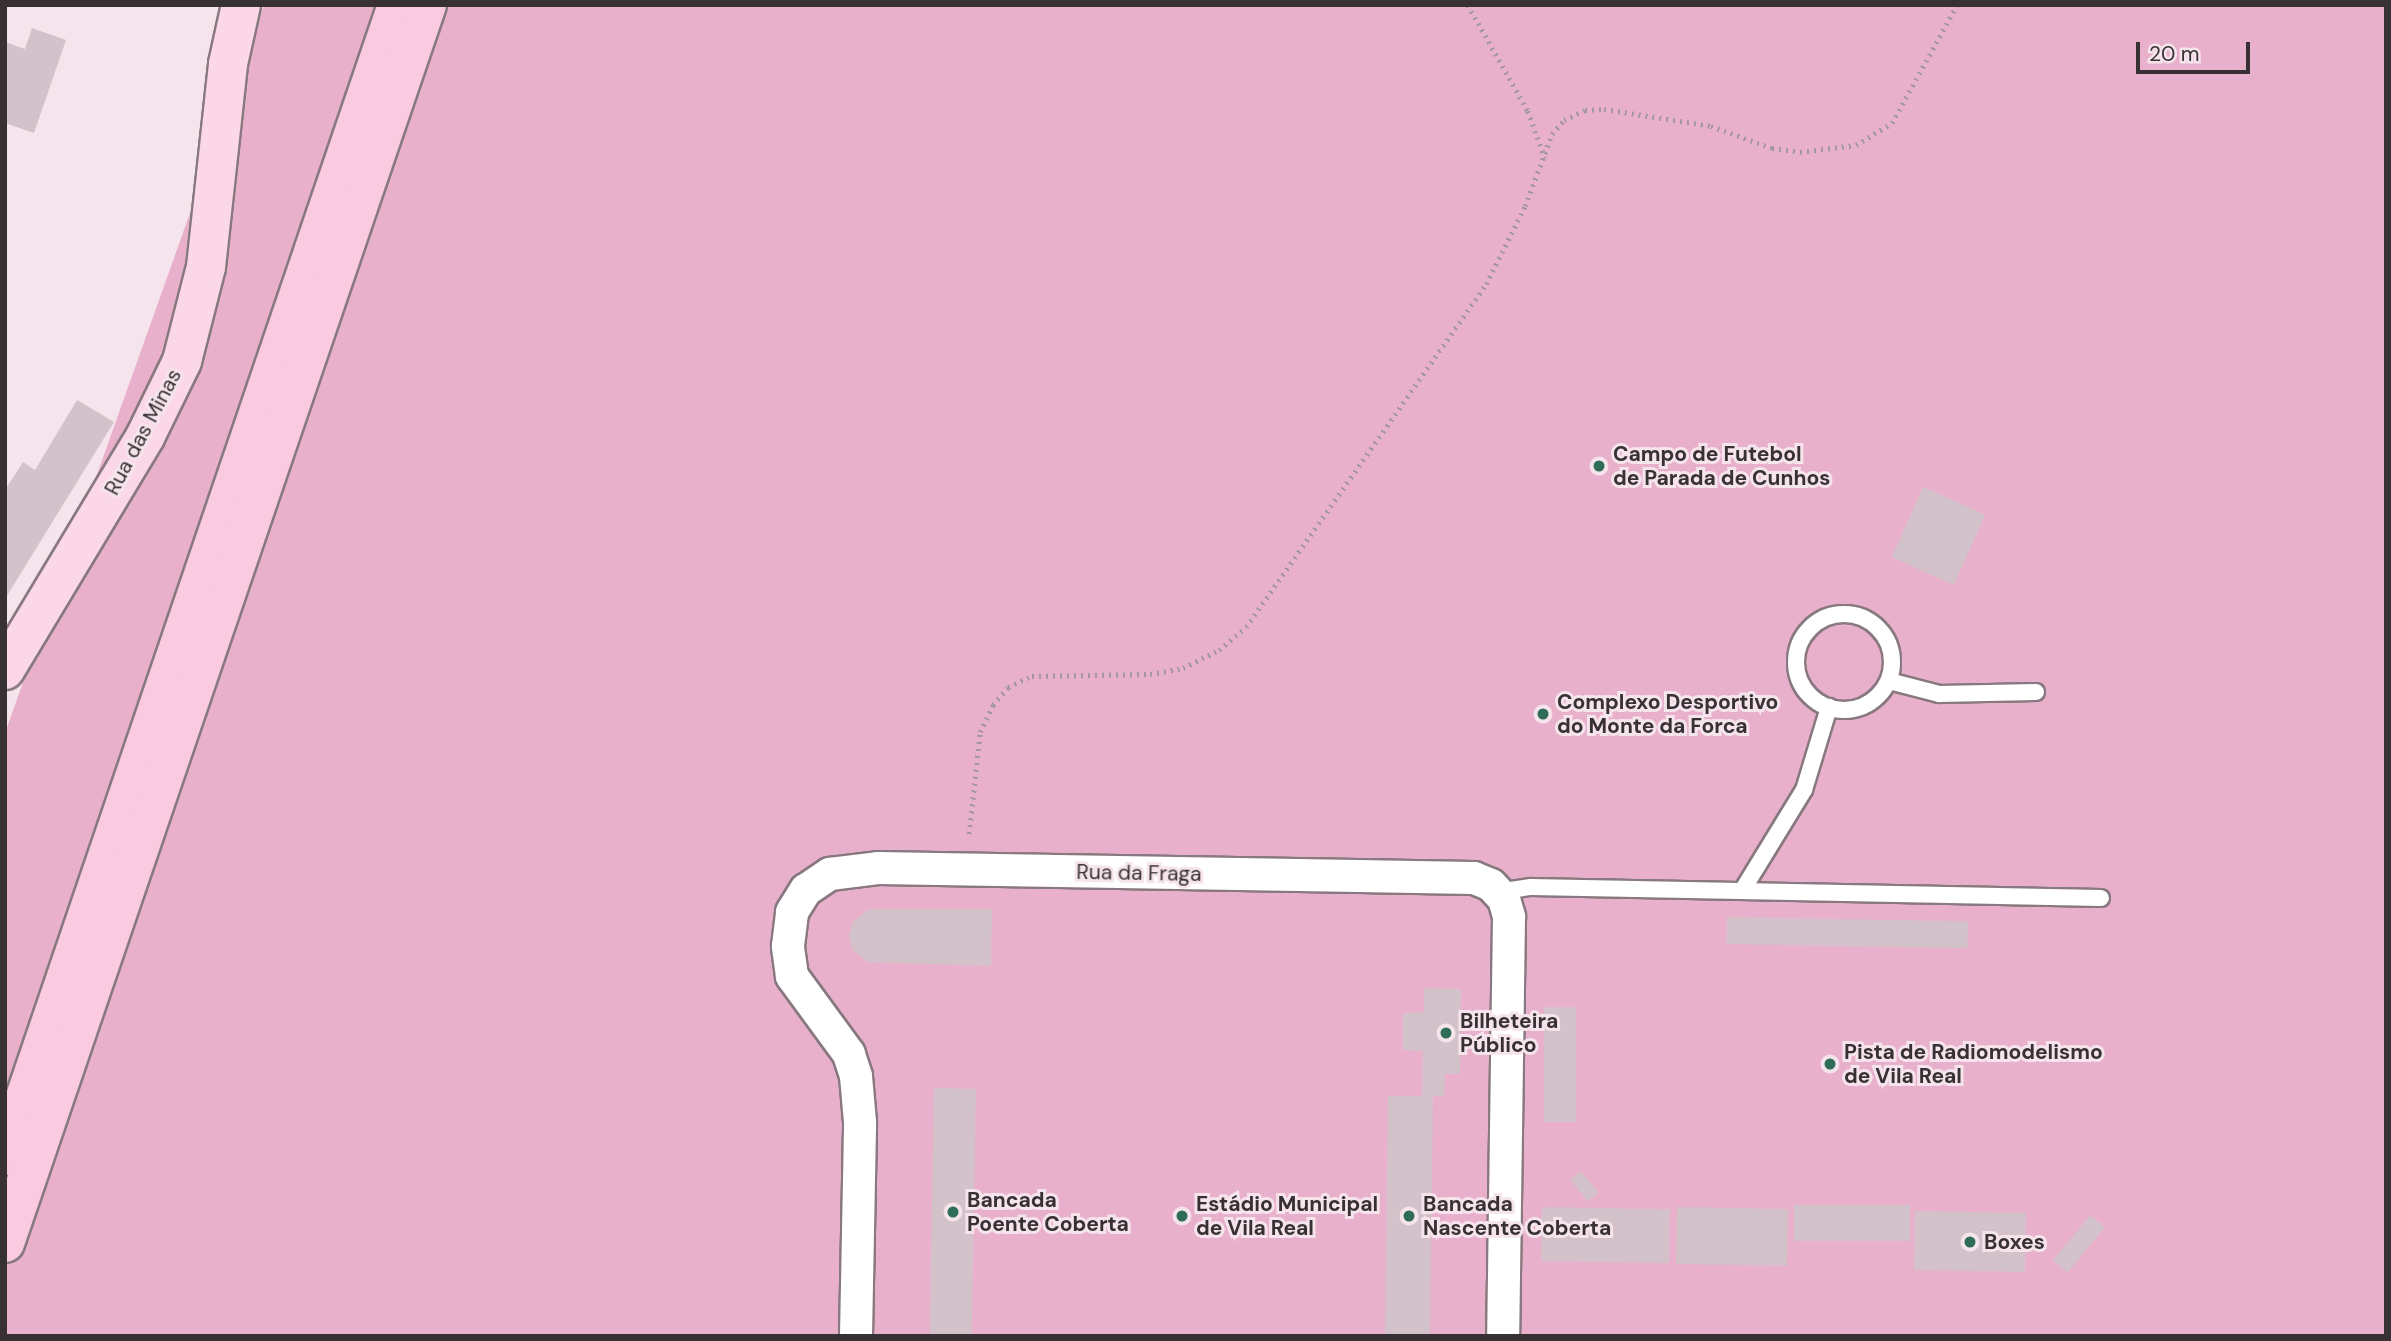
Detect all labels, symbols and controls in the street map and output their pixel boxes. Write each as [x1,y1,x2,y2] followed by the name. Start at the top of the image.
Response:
[2139,28,2253,72] scale bar
[2149,40,2200,68] text: 20 m
[99,365,187,499] street label: Rua das Minas
[1613,441,1830,491] place label: Campo de Futebol de Parada de Cunhos
[1591,458,1607,474] marker: Campo de Futebol de Parada de Cunhos
[1557,689,1778,739] place label: Complexo Desportivo do Monte da Forca
[1535,706,1551,722] marker: Complexo Desportivo do Monte da Forca
[1076,859,1202,887] street label: Rua da Fraga
[1460,1008,1558,1058] place label: Bilheteira Público
[1438,1025,1454,1041] marker: Bilheteira Público
[1844,1039,2103,1089] place label: Pista de Radiomodelismo de Vila Real
[1822,1056,1838,1072] marker: Pista de Radiomodelismo de Vila Real
[967,1187,1129,1237] place label: Bancada Poente Coberta
[1196,1191,1378,1241] place label: Estádio Municipal de Vila Real
[1423,1191,1611,1241] place label: Bancada Nascente Coberta
[945,1204,961,1220] marker: Bancada Poente Coberta
[1174,1208,1190,1224] marker: Estádio Municipal de Vila Real
[1401,1208,1417,1224] marker: Bancada Nascente Coberta
[1984,1229,2045,1255] place label: Boxes
[1962,1234,1978,1250] marker: Boxes

